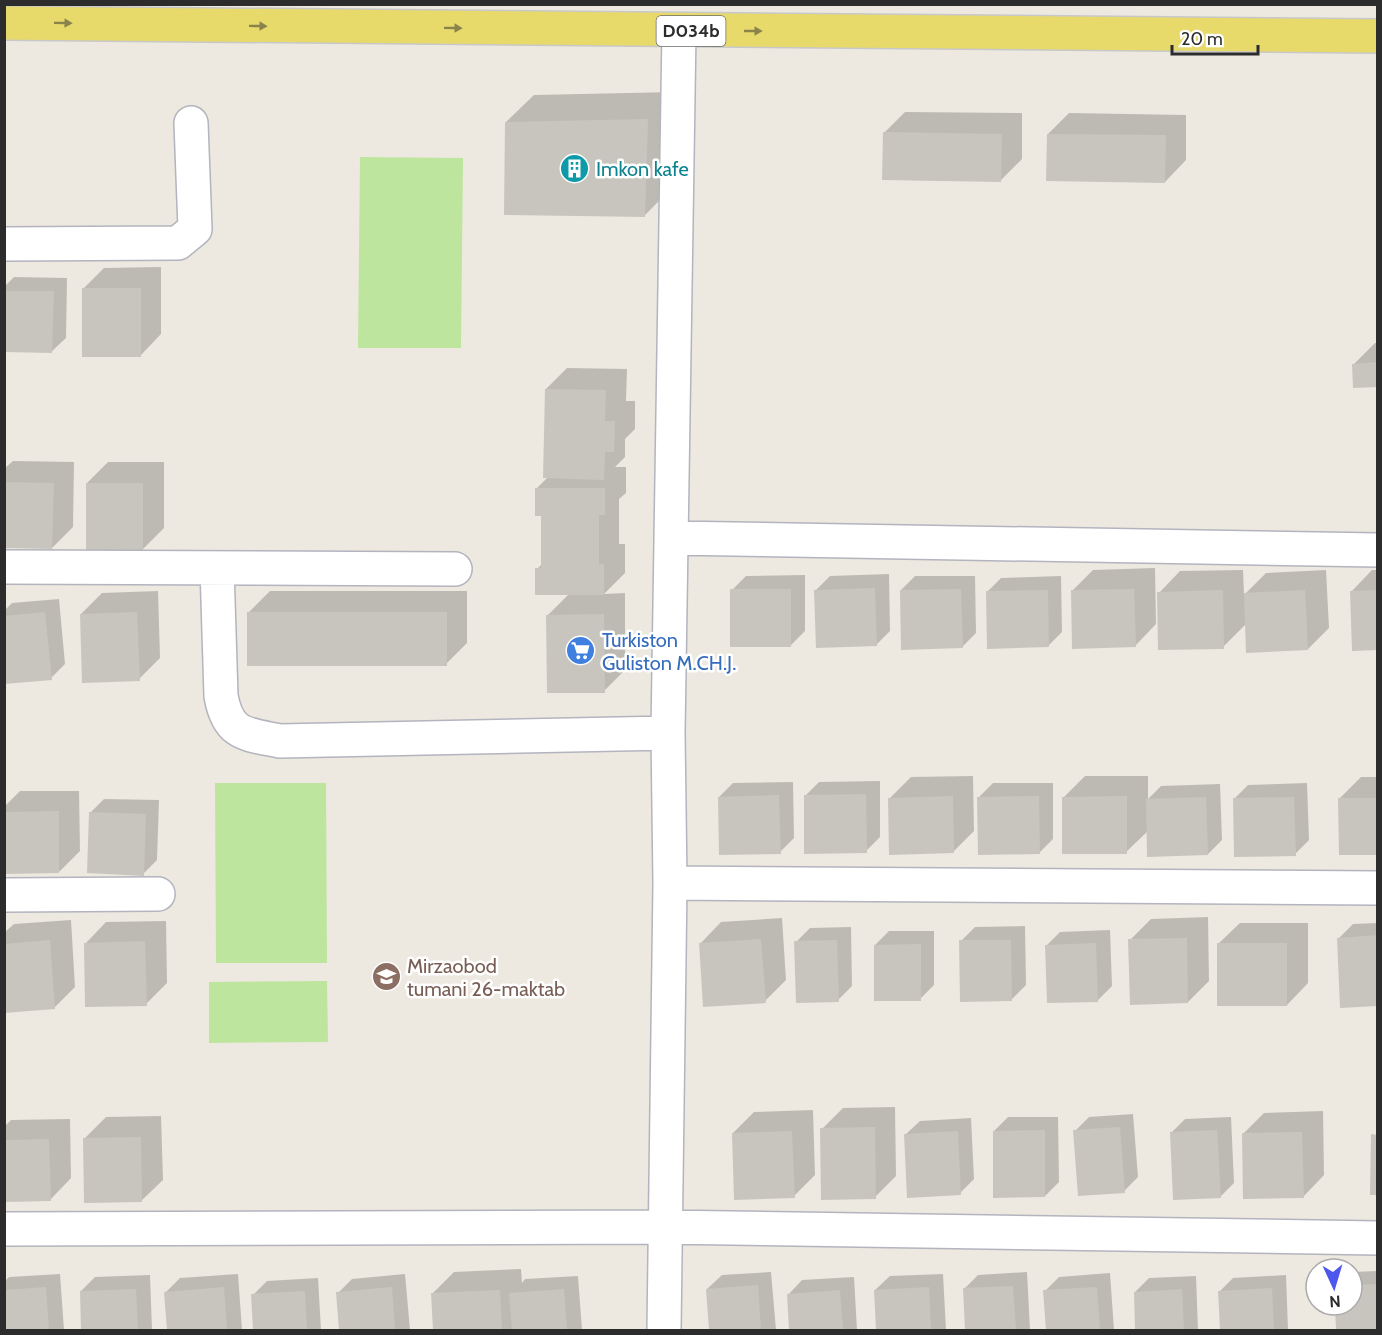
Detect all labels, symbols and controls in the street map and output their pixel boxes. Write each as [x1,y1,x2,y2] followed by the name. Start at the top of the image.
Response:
[656,16,726,46] road number: D034b
[1172,18,1258,56] scale bar
[53,19,72,28] one-way arrow
[248,21,267,31] one-way arrow
[443,23,462,33] one-way arrow
[743,27,762,36] one-way arrow
[1181,28,1223,50] text: 20 m
[559,153,591,185] building icon: Imkon kafe
[596,157,689,181] place label: Imkon kafe
[602,628,736,675] place label: Turkiston Guliston M.CH.J.
[565,635,597,667] supermarket icon: Turkiston Guliston M.CH.J.
[407,954,565,1001] place label: Mirzaobod tumani 26-maktab
[370,961,402,993] school or university icon: Mirzaobod tumani 26-maktab
[1304,1257,1364,1317] north arrow
[1329,1292,1341,1311] text: N

